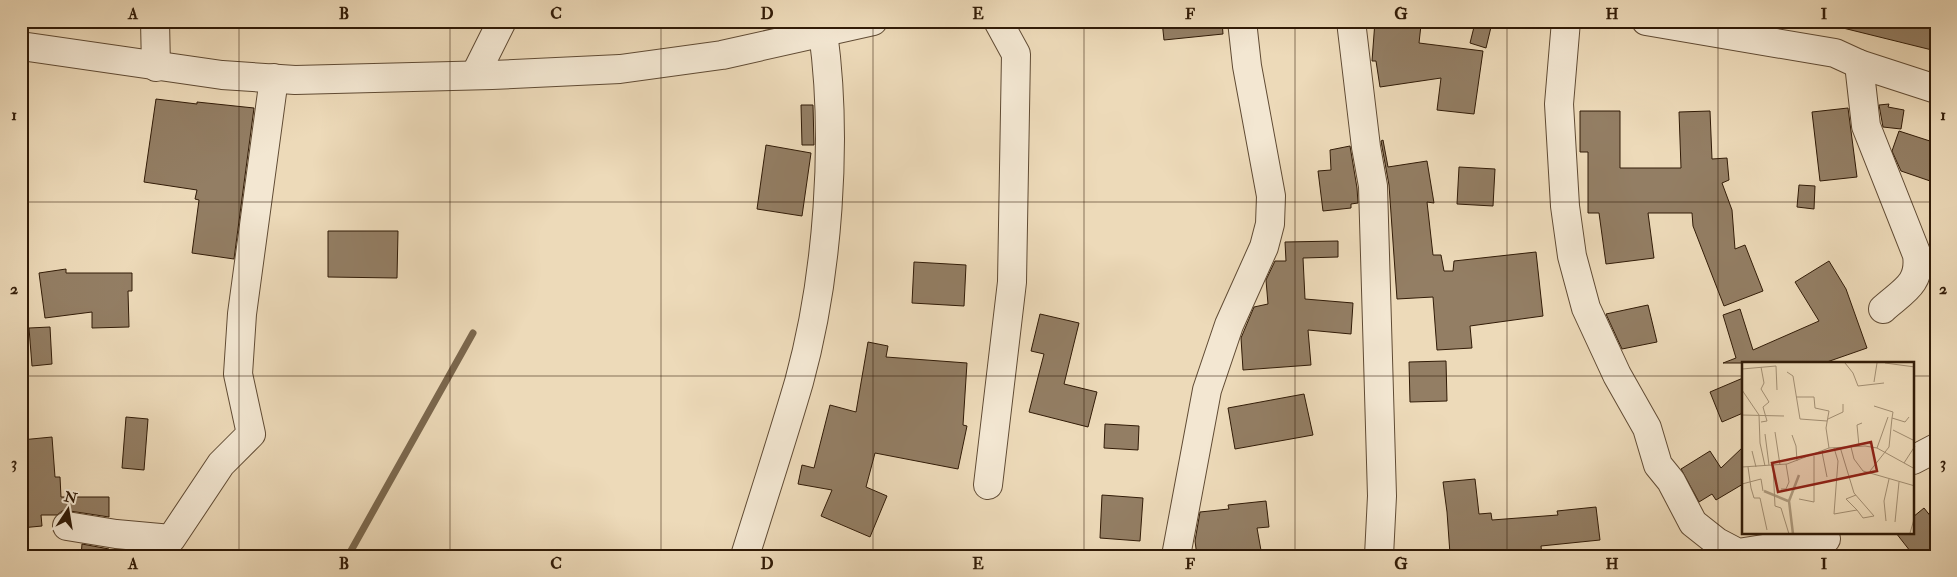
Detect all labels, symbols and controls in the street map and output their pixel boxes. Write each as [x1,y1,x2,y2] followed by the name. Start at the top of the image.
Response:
[127,4,139,24] text: A
[339,4,349,24] text: B
[550,4,562,24] text: C
[760,4,774,24] text: D
[972,4,984,24] text: E
[1185,4,1195,24] text: F
[1394,4,1408,24] text: G
[1605,4,1619,24] text: H
[1821,4,1828,24] text: I
[11,105,17,125] text: 1
[1940,105,1946,125] text: 1
[10,279,18,299] text: 2
[1939,279,1947,299] text: 2
[1742,362,1914,534] inset map
[11,453,17,473] text: 3
[1940,453,1946,473] text: 3
[42,484,92,534] north arrow
[62,488,79,507] text: N
[127,554,139,574] text: A
[339,554,349,574] text: B
[550,554,562,574] text: C
[760,554,774,574] text: D
[972,554,984,574] text: E
[1185,554,1195,574] text: F
[1394,554,1408,574] text: G
[1605,554,1619,574] text: H
[1821,554,1828,574] text: I

